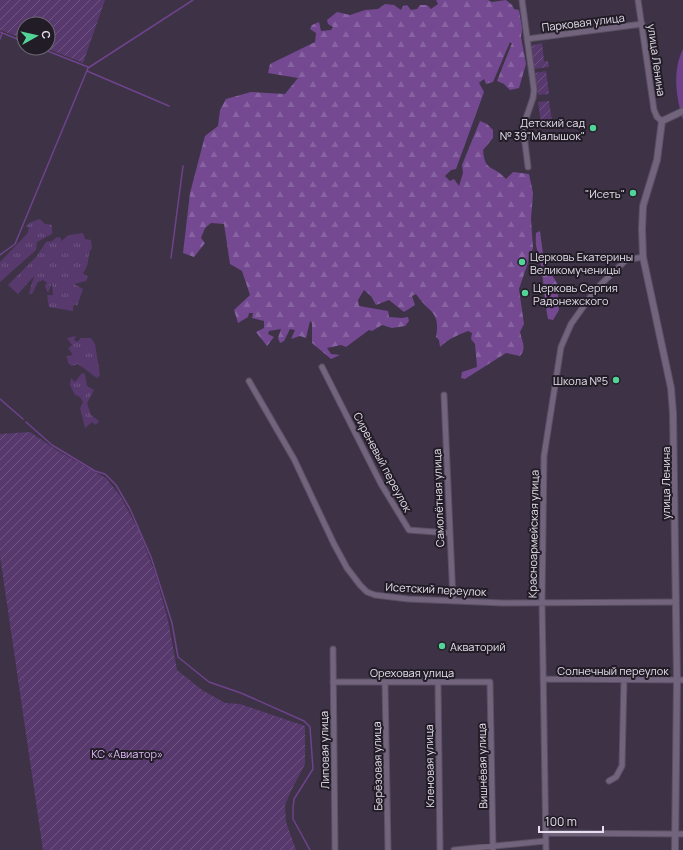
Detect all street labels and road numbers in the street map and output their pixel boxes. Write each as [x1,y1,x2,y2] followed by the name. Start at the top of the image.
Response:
[541,9,625,35] street label: Парковая улица
[645,23,669,97] street label: улица Ленина
[350,409,416,515] street label: Сиреневый переулок
[658,447,673,519] street label: улица Ленина
[429,449,447,547] street label: Самолётная улица
[524,470,542,598] street label: Красноармейская улица
[385,579,487,599] street label: Исетский переулок
[557,663,669,678] street label: Солнечный переулок
[370,665,454,680] street label: Ореховая улица
[316,711,332,789] street label: Липовая улица
[369,721,385,811] street label: Берёзовая улица
[474,723,490,809] street label: Вишнёвая улица
[421,724,437,808] street label: Кленовая улица

